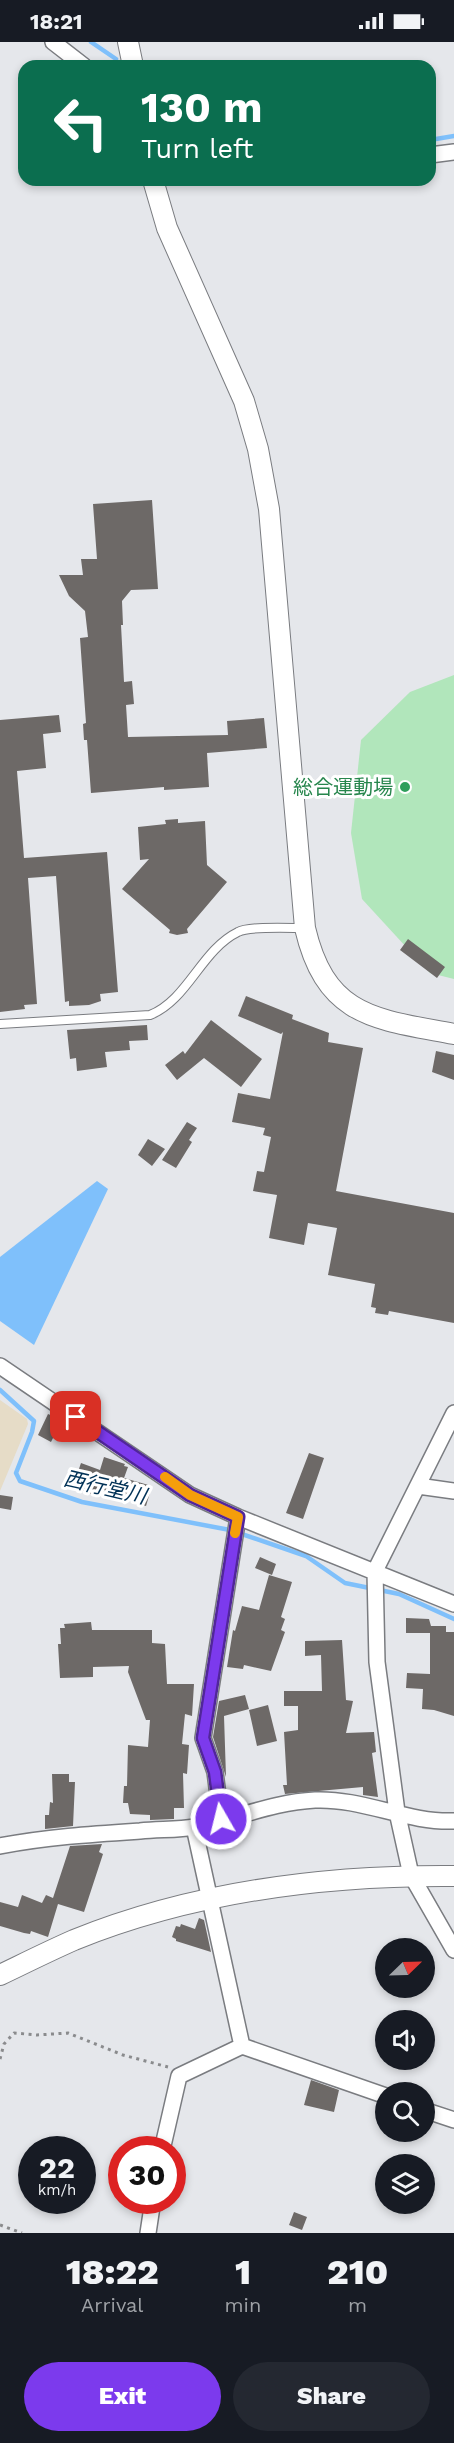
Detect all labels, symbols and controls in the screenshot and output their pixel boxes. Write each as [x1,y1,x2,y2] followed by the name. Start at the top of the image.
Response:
[30,9,83,34] text: 18:21
[141,83,263,132] text: 130 m
[42,84,120,162] icon: left
[141,133,253,165] text: Turn left
[293,775,393,799] place label: 総合運動場
[398,780,412,794] marker: 総合運動場
[50,1391,101,1442] pin
[59,1400,92,1433] icon: arrive
[61,1465,151,1509] water label: 西行堂川
[189,1787,253,1851] position arrow
[375,1938,435,1998] north arrow
[375,1938,435,2214] map controls
[375,2010,435,2070] button: sound
[375,2082,435,2142] button: search
[108,2136,186,2214] speed limit sign: 30
[39,2150,75,2185] text: 22
[375,2154,435,2214] button: layers
[38,2181,76,2199] text: km/h
[66,2251,159,2293] text: 18:22
[235,2251,251,2293] text: 1
[327,2251,388,2293] text: 210
[81,2293,143,2317] text: Arrival
[225,2293,261,2317] text: min
[348,2293,367,2317] text: m
[24,2362,221,2431] button: Exit
[233,2362,430,2431] button: Share

